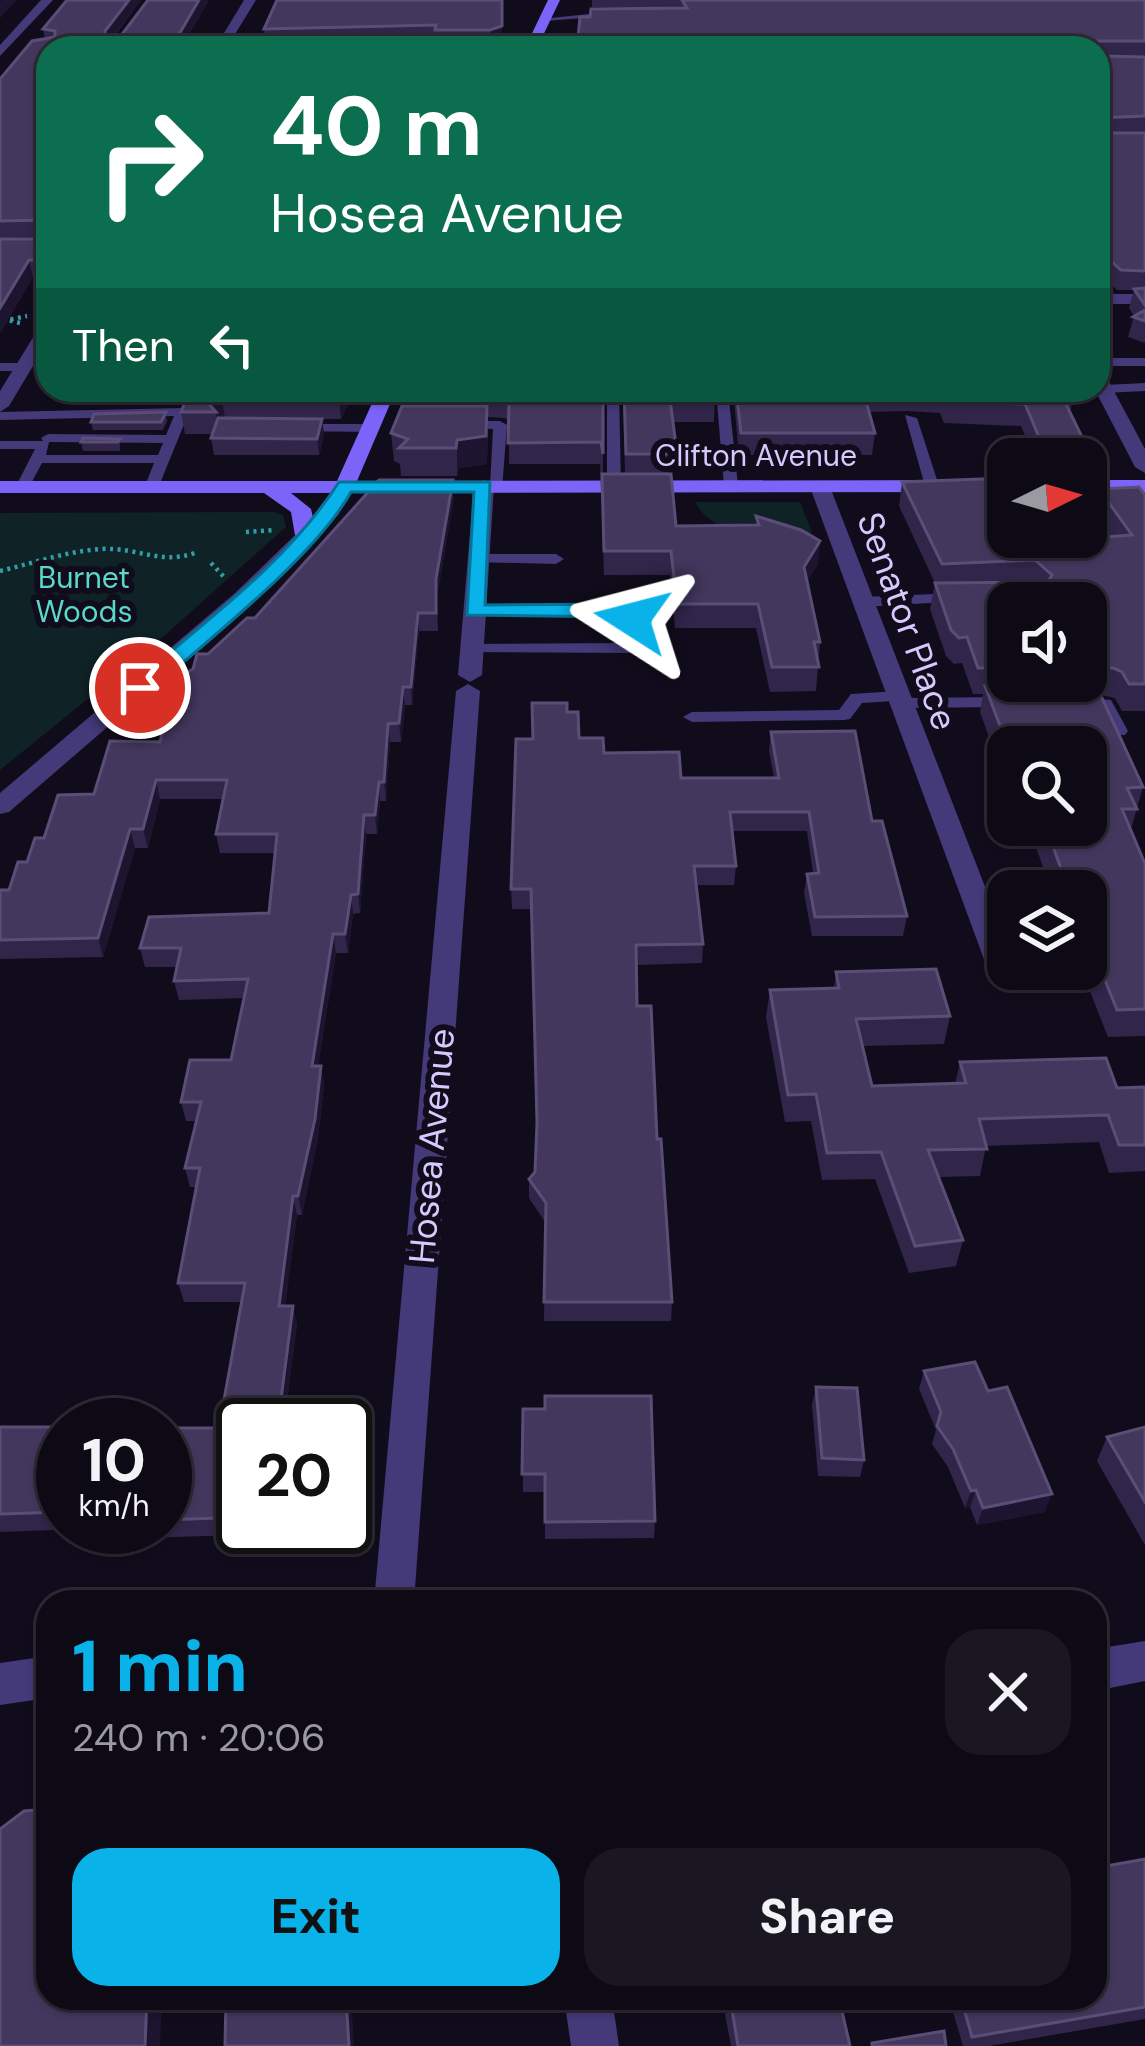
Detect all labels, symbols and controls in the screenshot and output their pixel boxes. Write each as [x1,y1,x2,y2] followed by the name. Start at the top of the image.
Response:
[270,72,483,181] text: 40 m
[72,84,228,240] icon: right
[270,178,624,249] text: Hosea Avenue
[199,312,265,378] icon: left
[72,316,175,375] text: Then
[655,436,857,475] street label: Clifton Avenue
[987,438,1107,558] north arrow
[987,438,1107,990] map controls
[846,506,969,737] street label: Senator Place
[569,556,695,682] position arrow
[36,558,132,631] park label: Burnet Woods
[987,582,1107,702] button: sound
[89,637,191,739] pin
[107,655,173,721] icon: arrive
[987,726,1107,846] button: search
[987,870,1107,990] button: layers
[398,1027,465,1266] street label: Hosea Avenue
[216,1398,372,1554] speed limit sign: 20
[82,1421,146,1500] text: 10
[79,1486,149,1525] text: km/h
[72,1620,248,1713] text: 1 min
[945,1629,1071,1755] button: close
[72,1712,326,1763] text: 240 m · 20:06
[72,1848,560,1986] button: Exit
[584,1848,1071,1986] button: Share

